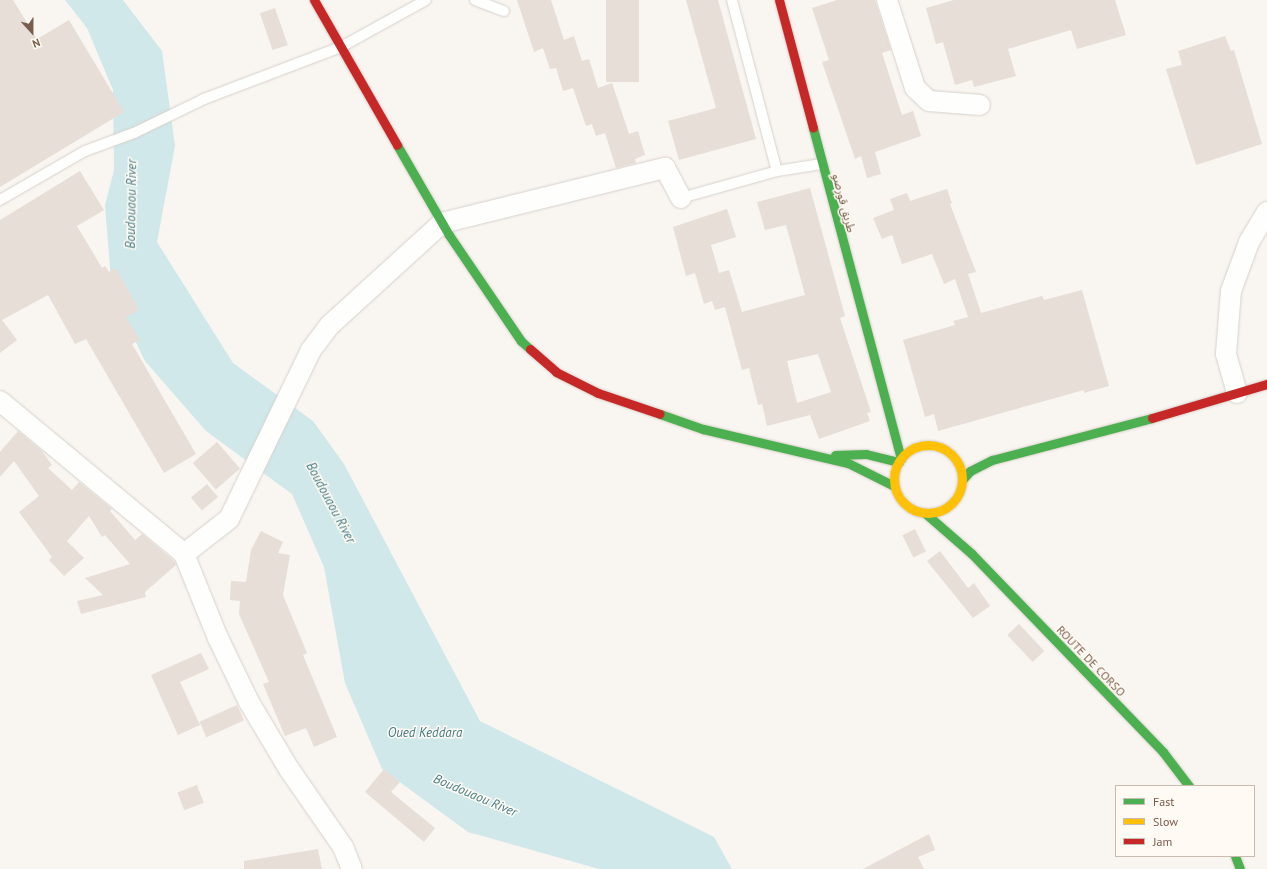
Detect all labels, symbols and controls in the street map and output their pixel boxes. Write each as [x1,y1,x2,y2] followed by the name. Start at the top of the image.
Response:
[12,12,52,52] north arrow
[30,35,42,51] text: N
[123,159,141,249] water label: Boudouaou River
[829,172,859,234] street label: طريق قورصو
[302,460,358,546] water label: Boudouaou River
[1054,623,1128,699] street label: ROUTE DE CORSO
[388,725,462,741] water label: Oued Keddara
[431,771,519,821] water label: Boudouaou River
[1115,785,1255,857] legend
[1153,794,1174,809] text: Fast
[1153,814,1178,829] text: Slow
[1153,834,1172,849] text: Jam

